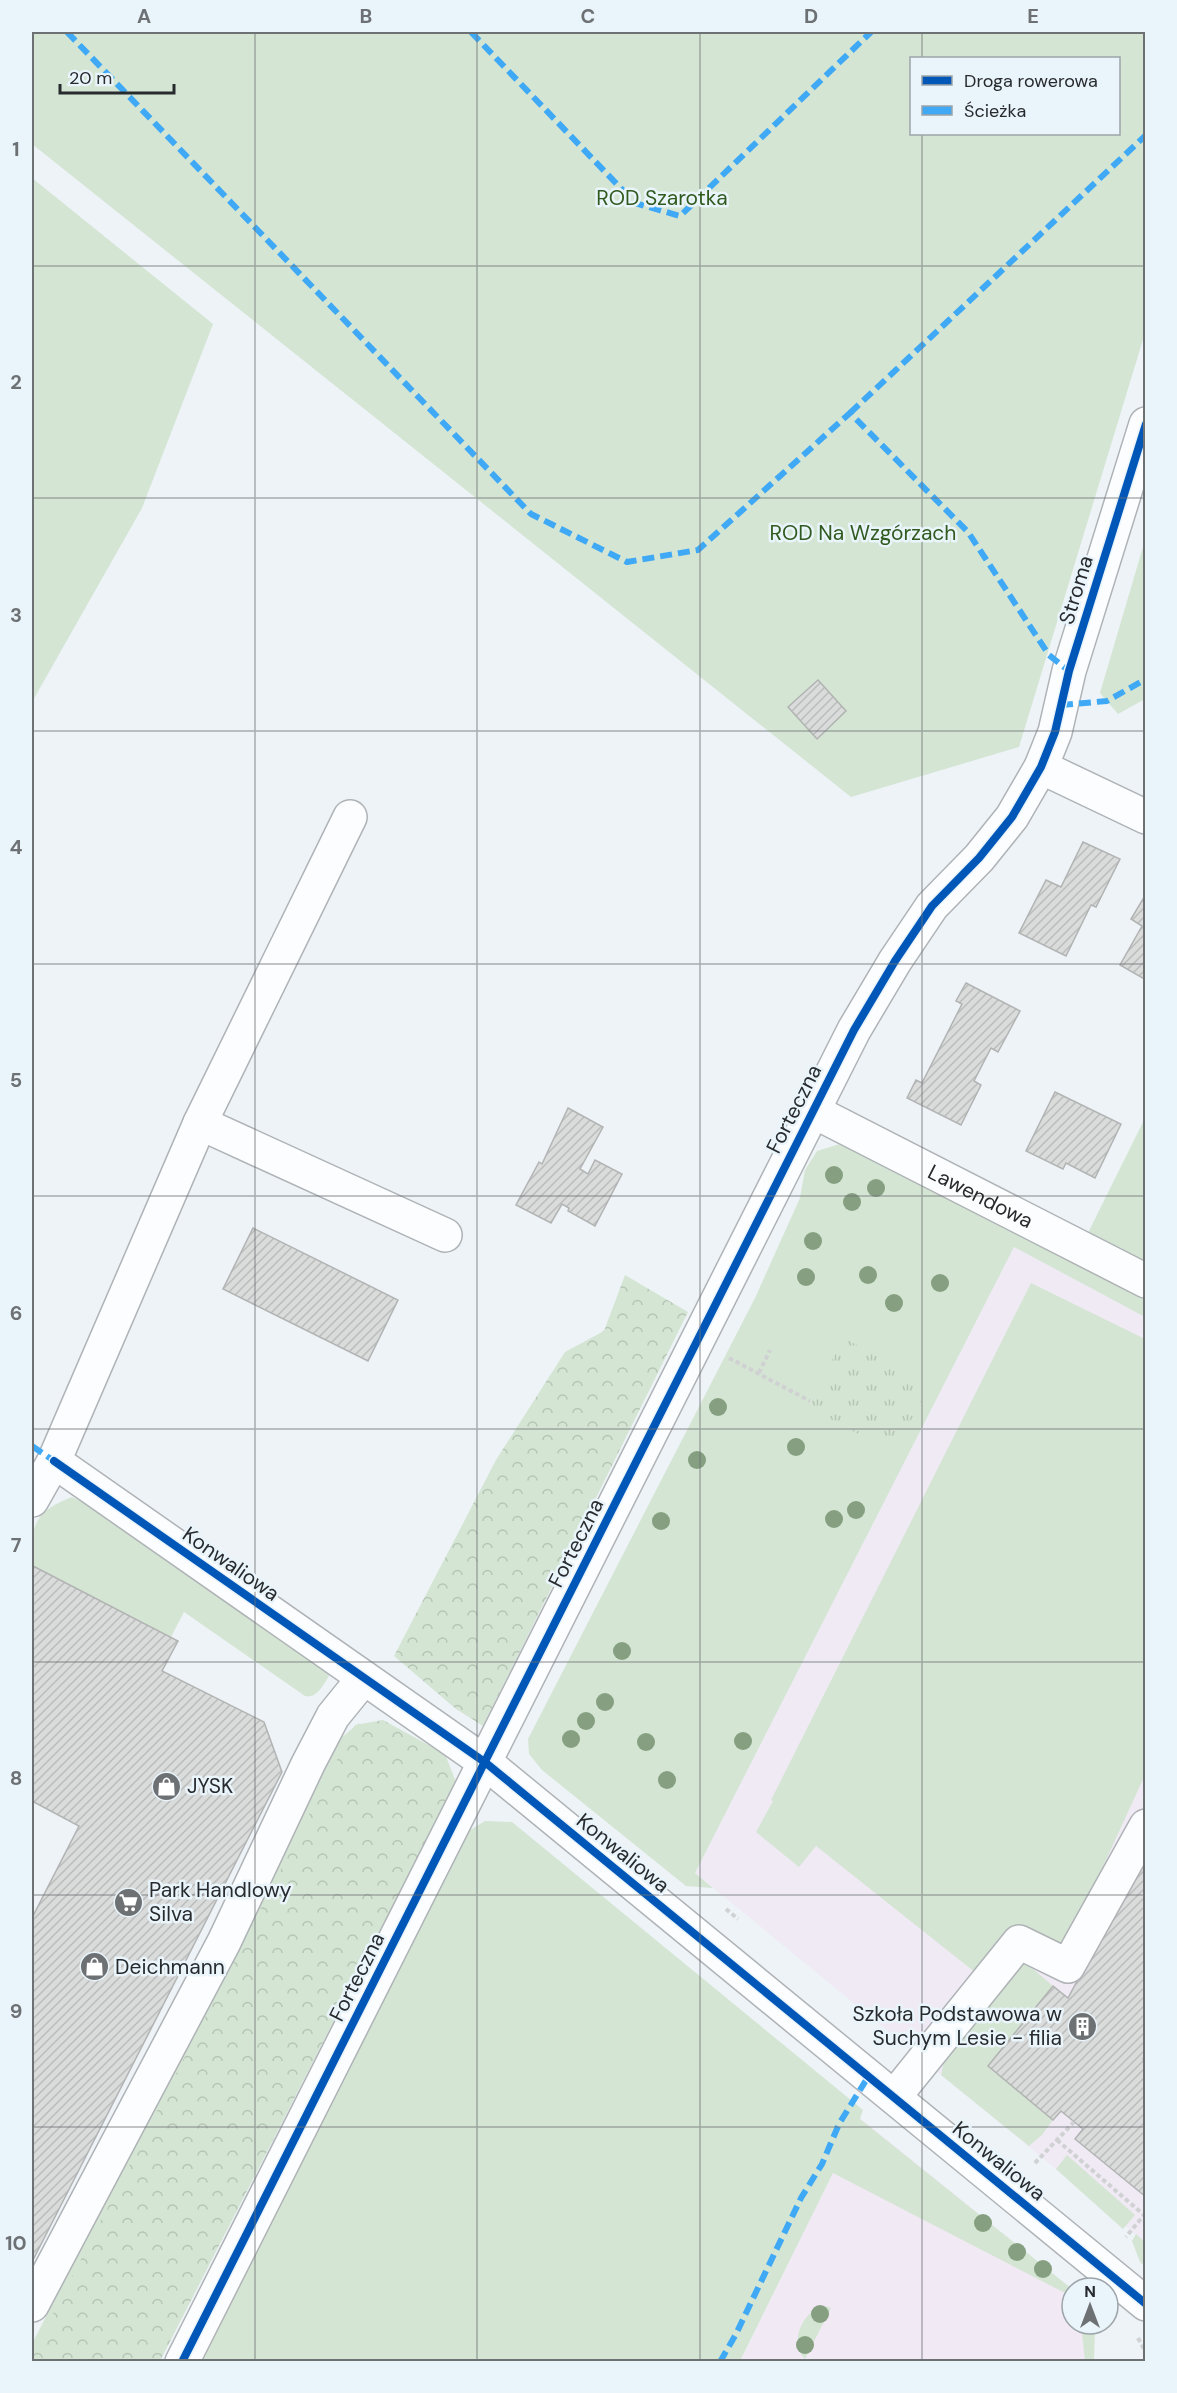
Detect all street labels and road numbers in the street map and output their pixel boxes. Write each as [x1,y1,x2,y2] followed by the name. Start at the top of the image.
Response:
[1052,552,1100,628] street label: Stroma
[760,1060,828,1158] street label: Forteczna
[923,1158,1038,1235] street label: Lawendowa
[542,1494,610,1592] street label: Forteczna
[177,1520,285,1608] street label: Konwaliowa
[571,1807,675,1899] street label: Konwaliowa
[323,1928,391,2026] street label: Forteczna
[947,2115,1051,2207] street label: Konwaliowa

